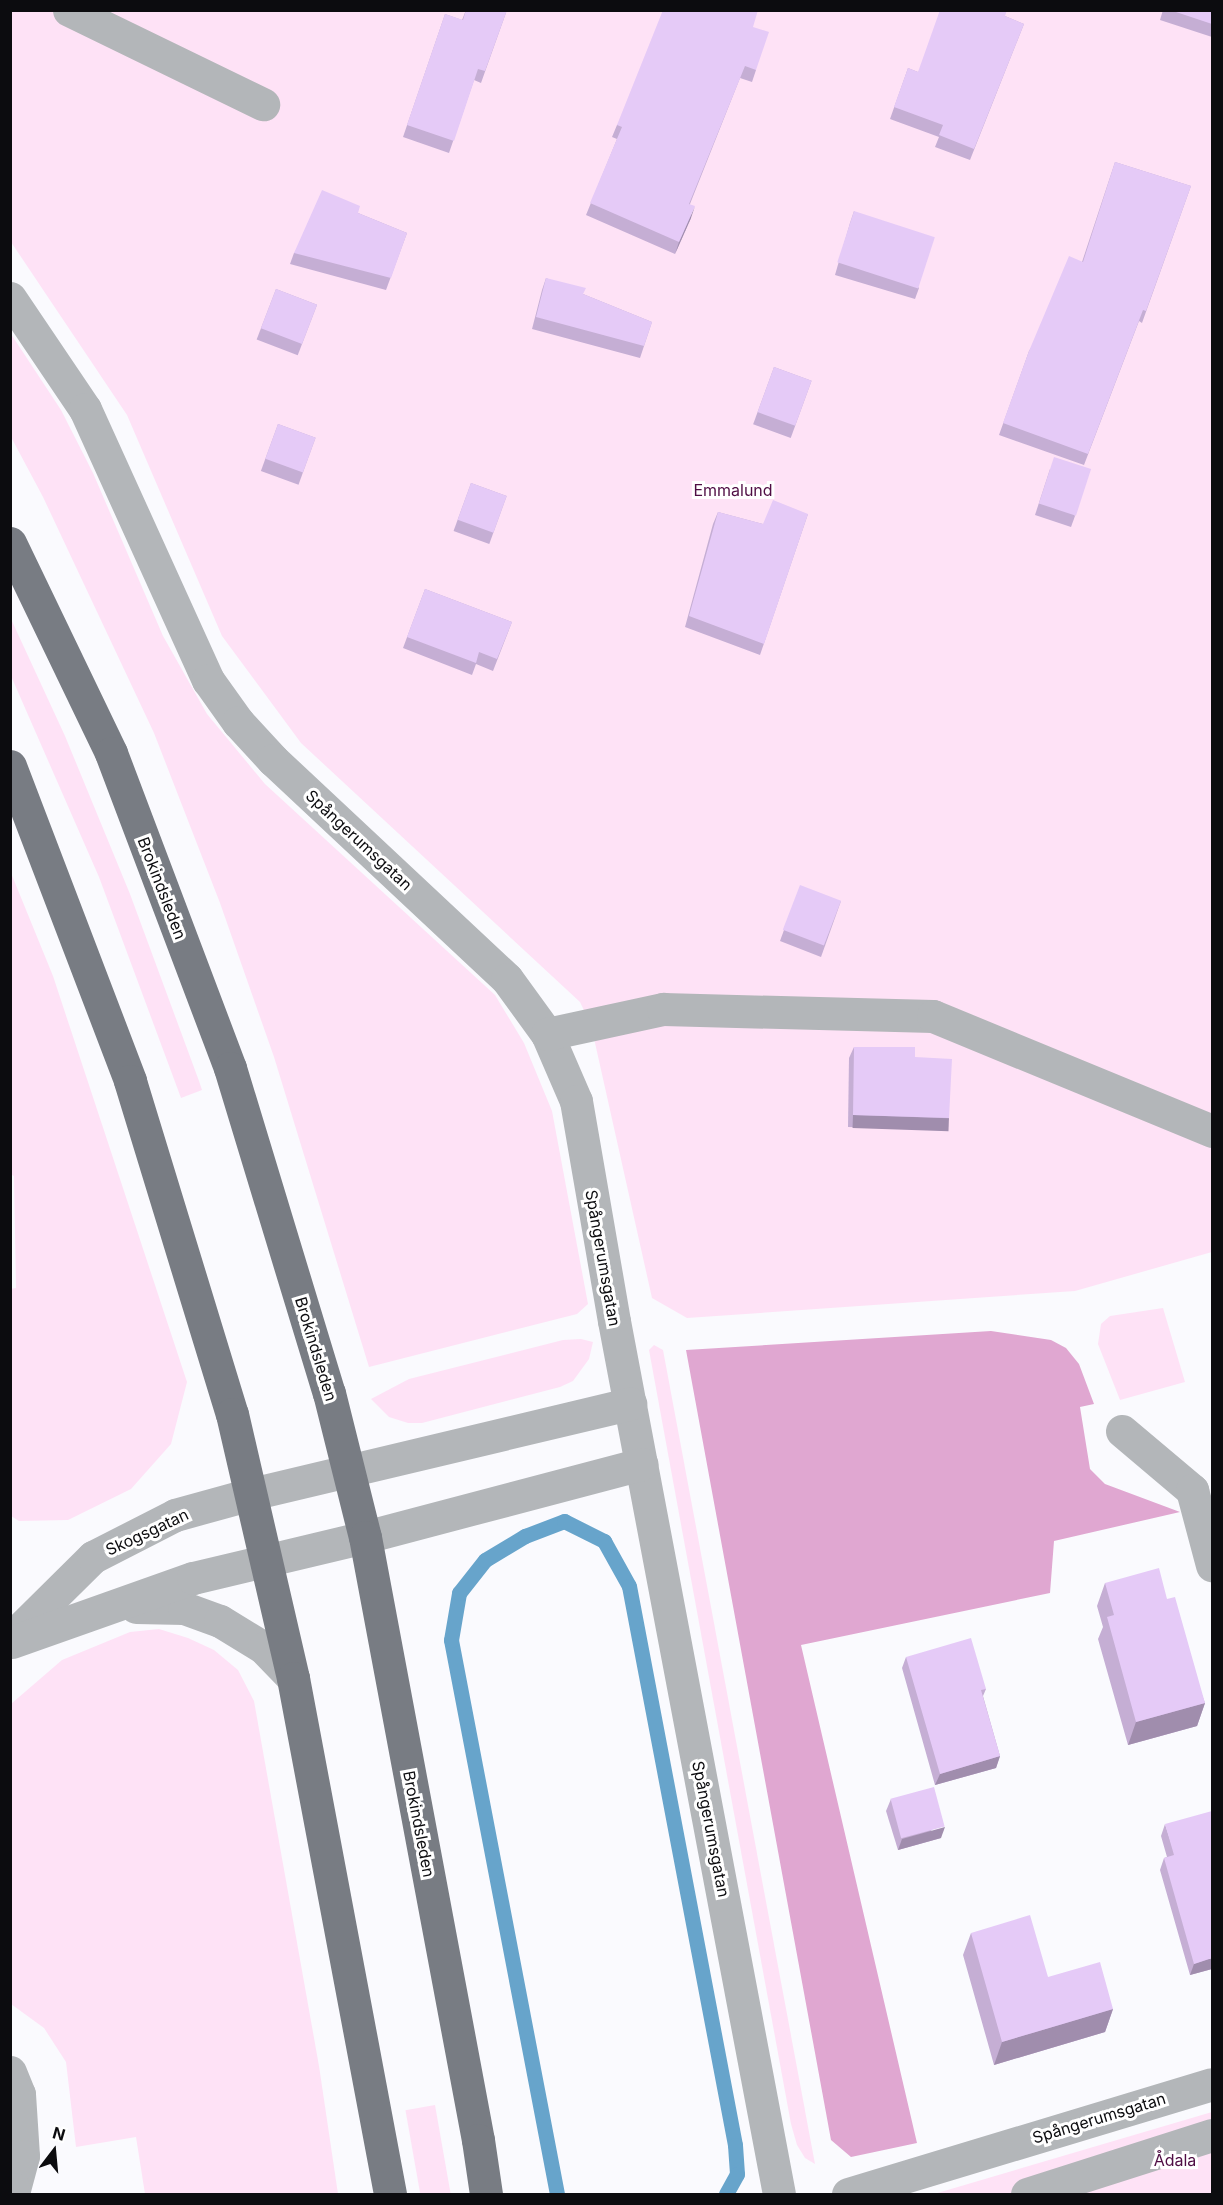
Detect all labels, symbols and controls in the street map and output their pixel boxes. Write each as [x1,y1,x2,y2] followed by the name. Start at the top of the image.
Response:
[693,480,773,500] park label: Emmalund
[302,786,416,894] street label: Spångerumsgatan
[134,834,190,942] street label: Brokindsleden
[582,1188,624,1328] street label: Spångerumsgatan
[291,1295,341,1403] street label: Brokindsleden
[103,1504,191,1560] street label: Skogsgatan
[688,1759,734,1899] street label: Spångerumsgatan
[399,1769,439,1879] street label: Brokindsleden
[1030,2089,1168,2147] street label: Spångerumsgatan
[24,2121,84,2181] north arrow
[50,2122,68,2145] text: N
[1154,2150,1196,2170] park label: Ådala

